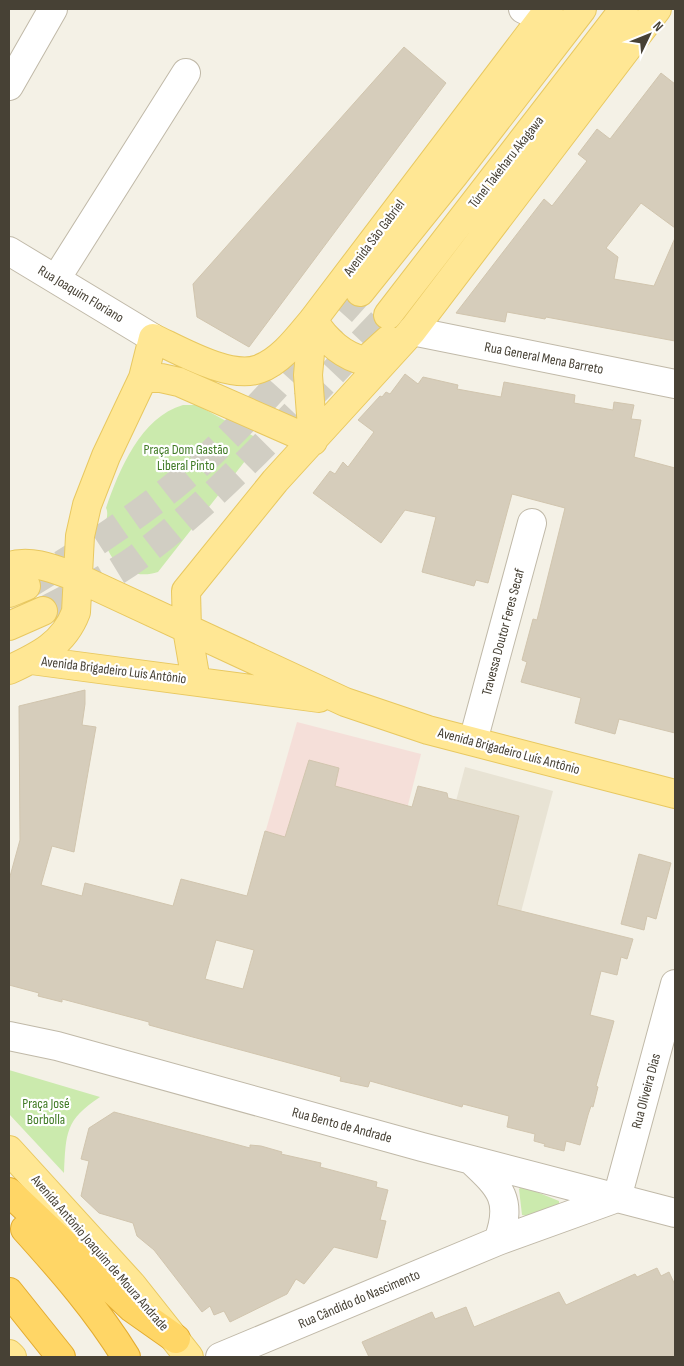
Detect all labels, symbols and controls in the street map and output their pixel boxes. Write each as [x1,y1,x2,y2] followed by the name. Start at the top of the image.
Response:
[624,10,674,60] north arrow
[649,18,667,35] text: N
[465,113,547,211] street label: Túnel Takeharu Akagawa
[339,196,408,280] street label: Avenida São Gabriel
[35,262,127,326] street label: Rua Joaquim Floriano
[483,338,605,378] street label: Rua General Mena Barreto
[144,441,229,474] park label: Praça Dom Gastão Liberal Pinto
[478,566,528,697] street label: Travessa Doutor Feres Secaf
[40,653,188,687] street label: Avenida Brigadeiro Luís Antônio
[435,724,582,778] street label: Avenida Brigadeiro Luís Antônio
[628,1052,664,1130] street label: Rua Oliveira Dias
[22,1095,70,1128] park label: Praça José Borbolla
[290,1104,394,1146] street label: Rua Bento de Andrade
[27,1171,172,1334] street label: Avenida Antônio Joaquim de Moura Andrade
[296,1266,423,1332] street label: Rua Cândido do Nascimento

